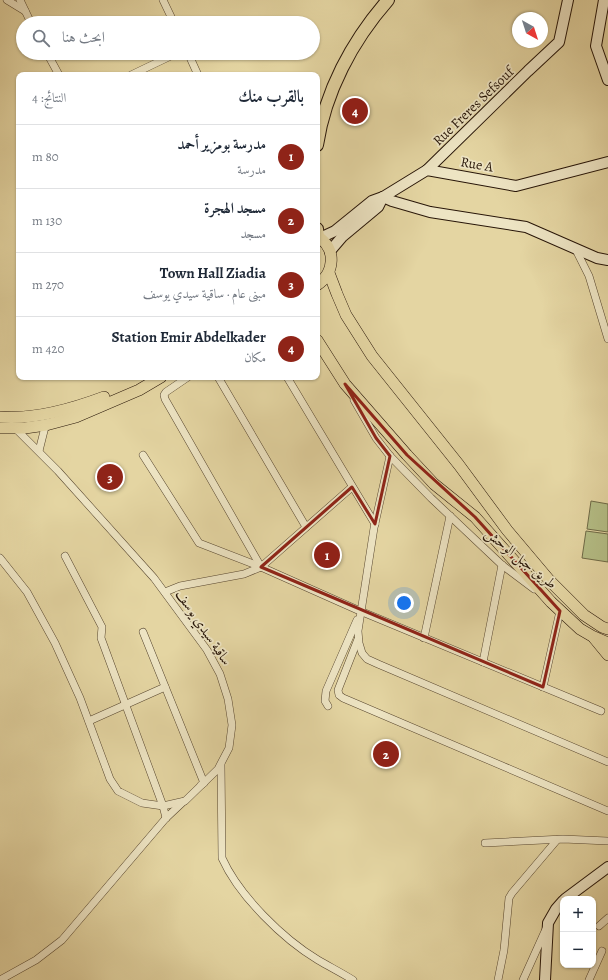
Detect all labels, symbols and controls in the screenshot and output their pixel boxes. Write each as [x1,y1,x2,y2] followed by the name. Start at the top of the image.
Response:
[512,12,548,48] north arrow
[16,16,320,60] search box
[30,27,52,49] icon: search
[62,27,105,47] text: ابحث هنا
[429,61,520,150] street label: Rue Freres Sefsouf
[238,85,304,108] text: بالقرب منك
[32,89,66,106] text: النتائج: 4
[342,96,368,126] pin: 4
[177,134,266,154] text: مدرسة بومزير أحمد
[32,148,59,165] text: 80 m
[289,148,293,165] text: 1
[459,152,496,177] street label: Rue A
[237,161,266,178] text: مدرسة
[204,198,266,218] text: مسجد الهجرة
[32,212,62,229] text: 130 m
[288,212,294,229] text: 2
[240,225,266,242] text: مسجد
[160,263,266,283] text: Town Hall Ziadia
[32,276,64,293] text: 270 m
[288,276,294,293] text: 3
[143,285,266,302] text: مبنى عام · ساقية سيدي يوسف
[111,327,266,347] text: Station Emir Abdelkader
[32,340,64,357] text: 420 m
[288,340,294,357] text: 4
[244,349,266,366] text: مكان
[97,462,123,492] pin: 3
[480,524,561,594] street label: طريق جبل الوحش
[314,540,340,570] pin: 1
[170,586,236,670] street label: ساقية سيدي يوسف
[394,593,414,613] your location
[373,739,399,769] pin: 2
[560,896,596,968] map controls
[560,896,596,932] button: +
[560,932,596,968] button: −

